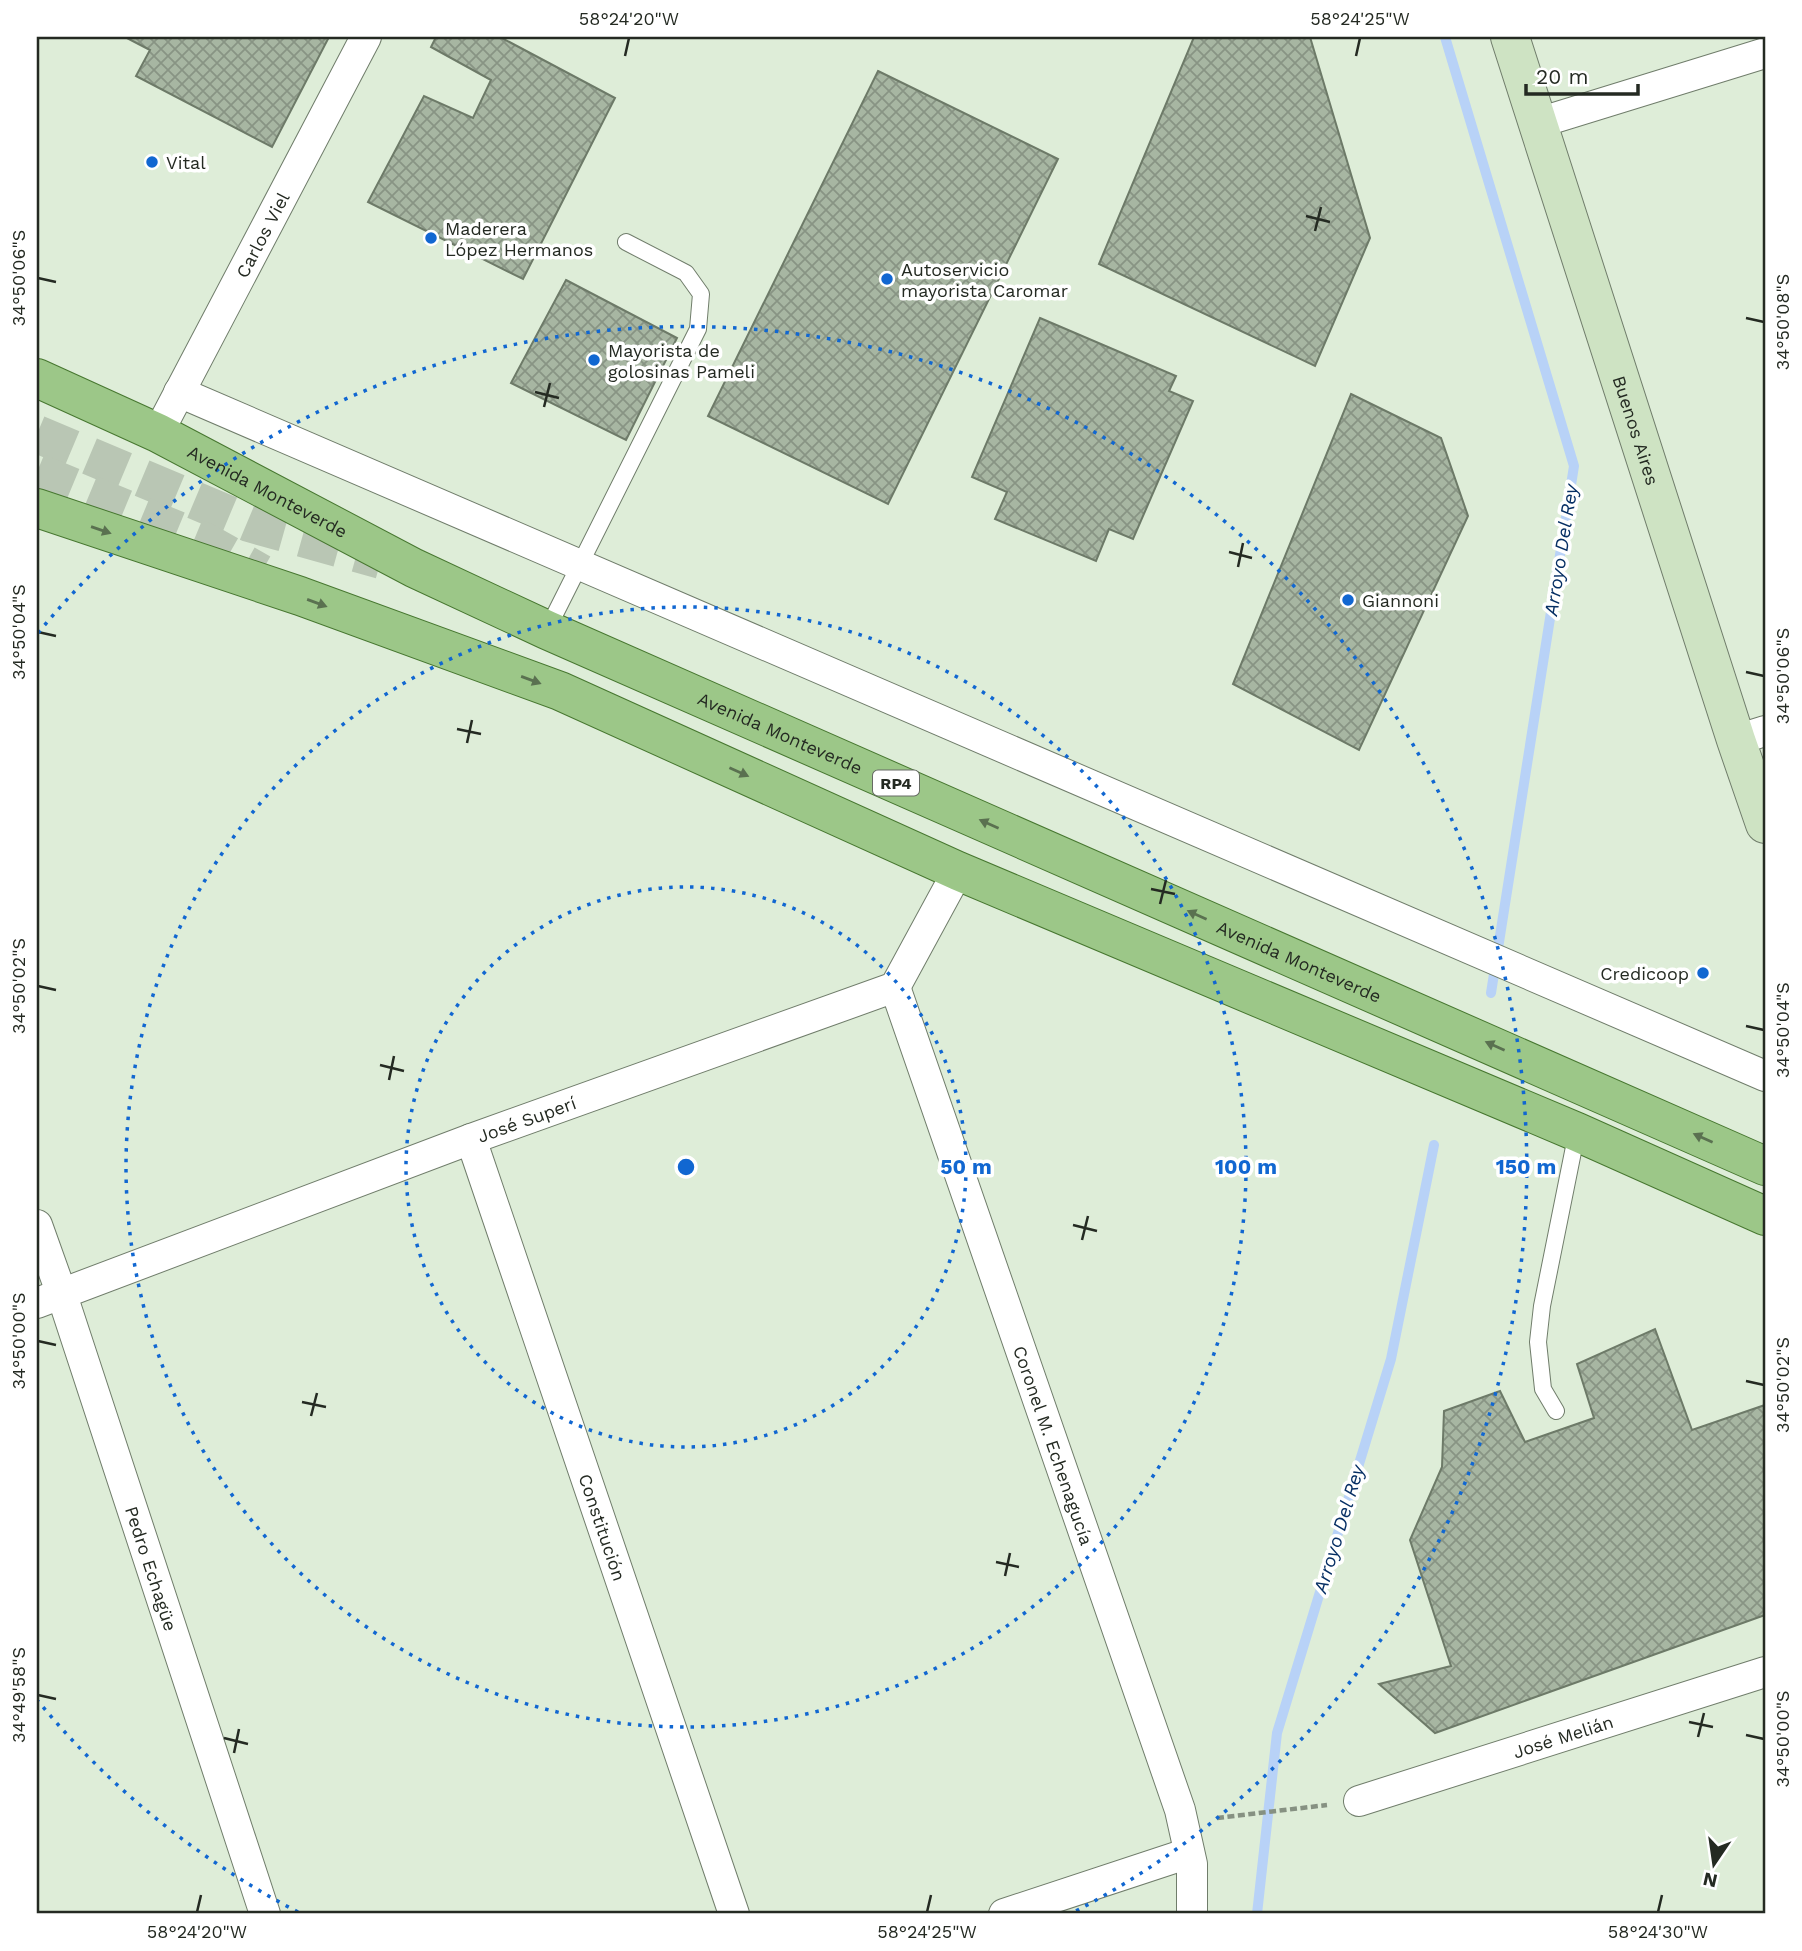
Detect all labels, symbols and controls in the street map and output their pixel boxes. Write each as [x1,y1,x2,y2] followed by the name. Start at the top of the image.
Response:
[579,8,679,29] text: 58°24'20"W
[1310,8,1410,29] text: 58°24'25"W
[1526,52,1638,96] scale bar
[1536,64,1588,89] text: 20 m
[166,152,206,173] place label: Vital
[144,154,160,170] marker: Vital
[231,188,293,281] street label: Carlos Viel
[445,218,593,260] place label: Maderera López Hermanos
[8,230,29,326] text: 34°50'06"S
[423,230,439,246] marker: Maderera López Hermanos
[901,259,1068,301] place label: Autoservicio mayorista Caromar
[879,271,895,287] marker: Autoservicio mayorista Caromar
[1772,274,1793,370] text: 34°50'08"S
[608,340,755,382] place label: Mayorista de golosinas Pameli
[586,352,602,368] marker: Mayorista de golosinas Pameli
[1609,373,1664,488] street label: Buenos Aires
[184,440,351,542] street label: Avenida Monteverde
[1539,481,1583,618] water label: Arroyo Del Rey
[91,525,112,536] one-way arrow
[8,584,29,680] text: 34°50'04"S
[1362,590,1439,611] place label: Giannoni
[1340,592,1356,608] marker: Giannoni
[307,597,328,608] one-way arrow
[1772,628,1793,724] text: 34°50'06"S
[520,675,541,686] one-way arrow
[695,687,866,778] street label: Avenida Monteverde
[729,766,749,778] one-way arrow
[873,770,919,796] road number: RP4
[978,818,999,829] one-way arrow
[1187,909,1207,921] one-way arrow
[1214,916,1385,1006] street label: Avenida Monteverde
[8,938,29,1034] text: 34°50'02"S
[1600,963,1689,984] place label: Credicoop
[1695,965,1711,981] marker: Credicoop
[1772,982,1793,1078] text: 34°50'04"S
[1485,1040,1505,1052] one-way arrow
[474,1092,579,1146] street label: José Superí
[1693,1132,1713,1144] one-way arrow
[940,1154,992,1179] text: 50 m
[1215,1154,1277,1179] text: 100 m
[1496,1154,1556,1179] text: 150 m
[674,1155,698,1179] centre of rings
[8,1293,29,1389] text: 34°50'00"S
[1772,1337,1793,1433] text: 34°50'02"S
[1009,1343,1098,1548] street label: Coronel M. Echenagucía
[1308,1461,1370,1597] water label: Arroyo Del Rey
[575,1471,631,1584] street label: Constitución
[121,1503,182,1633] street label: Pedro Echagüe
[8,1647,29,1743] text: 34°49'58"S
[1772,1691,1793,1787] text: 34°50'00"S
[1510,1710,1616,1762] street label: José Melián
[1680,1828,1750,1898] north arrow
[1701,1867,1720,1893] text: N
[147,1921,247,1942] text: 58°24'20"W
[877,1921,977,1942] text: 58°24'25"W
[1608,1921,1708,1942] text: 58°24'30"W

